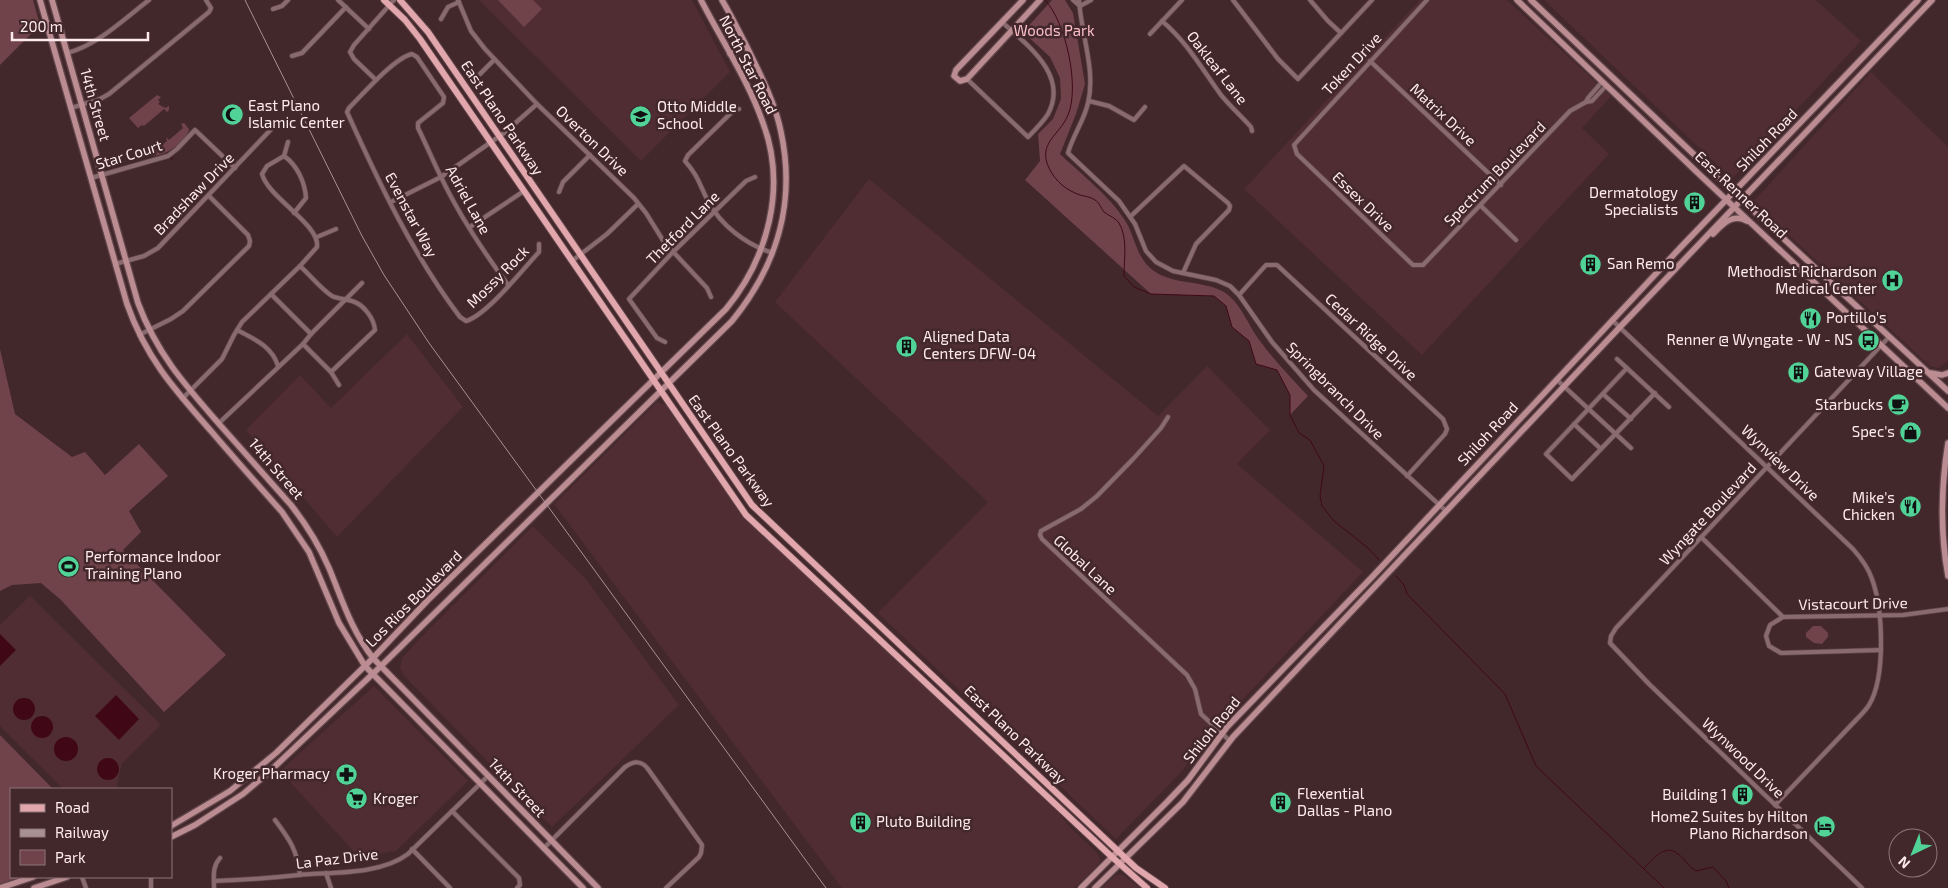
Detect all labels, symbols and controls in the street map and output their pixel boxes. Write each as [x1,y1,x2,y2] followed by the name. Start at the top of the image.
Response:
[12,10,149,42] scale bar
[716,12,782,117] street label: North Star Road
[20,17,63,35] text: 200 m
[1013,21,1095,39] park label: Woods Park
[1184,27,1252,108] street label: Oakleaf Lane
[1318,28,1385,98] street label: Token Drive
[458,57,548,178] street label: East Plano Parkway
[77,66,115,143] street label: 14th Street
[1407,79,1480,149] street label: Matrix Drive
[248,96,345,131] place label: East Plano Islamic Center
[657,97,737,132] place label: Otto Middle School
[553,101,633,179] street label: Overton Drive
[220,103,244,127] mosque icon: East Plano Islamic Center
[629,104,653,128] school or university icon: Otto Middle School
[1732,104,1801,174] street label: Shiloh Road
[1440,117,1549,229] street label: Spectrum Boulevard
[93,135,164,173] street label: Star Court
[1692,147,1792,242] street label: East Renner Road
[149,148,237,238] street label: Bradshaw Drive
[443,162,495,237] street label: Adriel Lane
[1329,168,1398,235] street label: Essex Drive
[382,169,442,260] street label: Evenstar Way
[1589,183,1678,218] place label: Dermatology Specialists
[642,187,723,268] street label: Thetford Lane
[1682,190,1706,214] building icon: Dermatology Specialists
[462,241,532,311] street label: Mossy Rock
[1579,252,1603,276] building icon: San Remo
[1607,254,1675,272] place label: San Remo
[1727,262,1877,297] place label: Methodist Richardson Medical Center
[1881,269,1905,293] hospital icon: Methodist Richardson Medical Center
[1322,289,1421,384] street label: Cedar Ridge Drive
[1798,306,1822,330] restaurant icon: Portillo's
[1826,308,1887,326] place label: Portillo's
[923,327,1036,362] place label: Aligned Data Centers DFW-04
[1857,328,1881,352] bus stop icon: Renner @ Wyngate - W - NS
[1666,330,1853,348] place label: Renner @ Wyngate - W - NS
[895,334,919,358] building icon: Aligned Data Centers DFW-04
[1283,338,1388,443] street label: Springbranch Drive
[1786,360,1810,384] building icon: Gateway Village
[1814,362,1923,380] place label: Gateway Village
[685,391,779,510] street label: East Plano Parkway
[1887,393,1911,417] cafe icon: Starbucks
[1815,395,1883,413] place label: Starbucks
[1453,398,1521,469] street label: Shiloh Road
[1899,420,1923,444] shop icon: Spec's
[1738,421,1823,504] street label: Wynview Drive
[1852,422,1895,440] place label: Spec's
[245,434,308,503] street label: 14th Street
[1655,458,1760,568] street label: Wyngate Boulevard
[1842,488,1895,523] place label: Mike's Chicken
[1899,495,1923,519] restaurant icon: Mike's Chicken
[1051,531,1121,598] street label: Global Lane
[361,546,465,650] street label: Los Rios Boulevard
[85,547,221,582] place label: Performance Indoor Training Plano
[57,554,81,578] sports icon: Performance Indoor Training Plano
[1798,593,1908,613] street label: Vistacourt Drive
[961,681,1070,788] street label: East Plano Parkway
[1179,692,1244,766] street label: Shiloh Road
[1699,713,1789,801] street label: Wynwood Drive
[485,754,550,821] street label: 14th Street
[334,762,358,786] pharmacy icon: Kroger Pharmacy
[213,764,330,782] place label: Kroger Pharmacy
[1731,783,1755,807] building icon: Building 1
[1297,784,1392,819] place label: Flexential Dallas - Plano
[1662,785,1727,803] place label: Building 1
[345,787,369,811] supermarket icon: Kroger
[10,788,172,878] legend
[373,789,419,807] place label: Kroger
[1269,791,1293,815] building icon: Flexential Dallas - Plano
[55,798,90,816] text: Road
[1651,807,1808,842] place label: Home2 Suites by Hilton Plano Richardson
[848,810,872,834] building icon: Pluto Building
[876,812,971,830] place label: Pluto Building
[1812,814,1836,838] hotel icon: Home2 Suites by Hilton Plano Richardson
[55,823,109,841] text: Railway
[1888,828,1938,878] north arrow
[295,844,379,872] street label: La Paz Drive
[55,848,86,866] text: Park
[1894,853,1913,873] text: N

